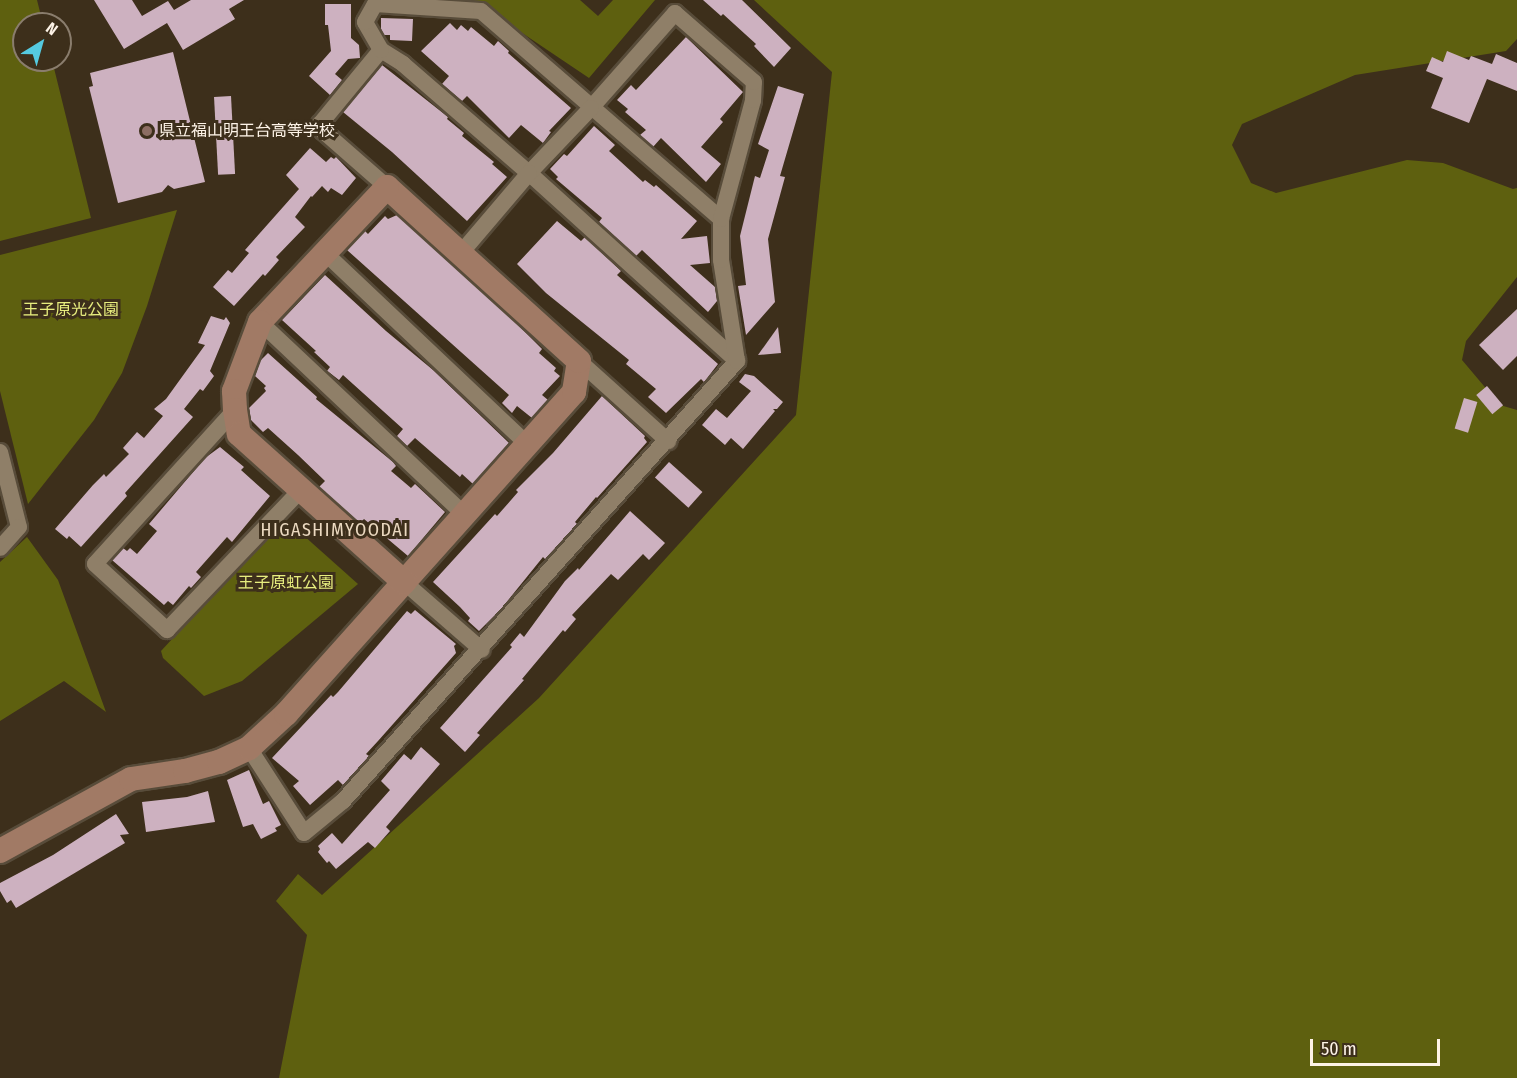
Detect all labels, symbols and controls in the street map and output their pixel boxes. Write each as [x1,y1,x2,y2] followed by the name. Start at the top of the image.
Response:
[12,12,72,72] north arrow
[42,18,61,39] text: N
[159,121,335,141] place label: 県立福山明王台高等学校
[140,124,154,138] marker: 県立福山明王台高等学校
[23,300,119,320] park label: 王子原光公園
[261,519,409,541] district label: HIGASHIMYOODAI
[238,573,334,593] park label: 王子原虹公園
[1313,1027,1444,1065] scale bar
[1321,1038,1357,1060] text: 50 m

